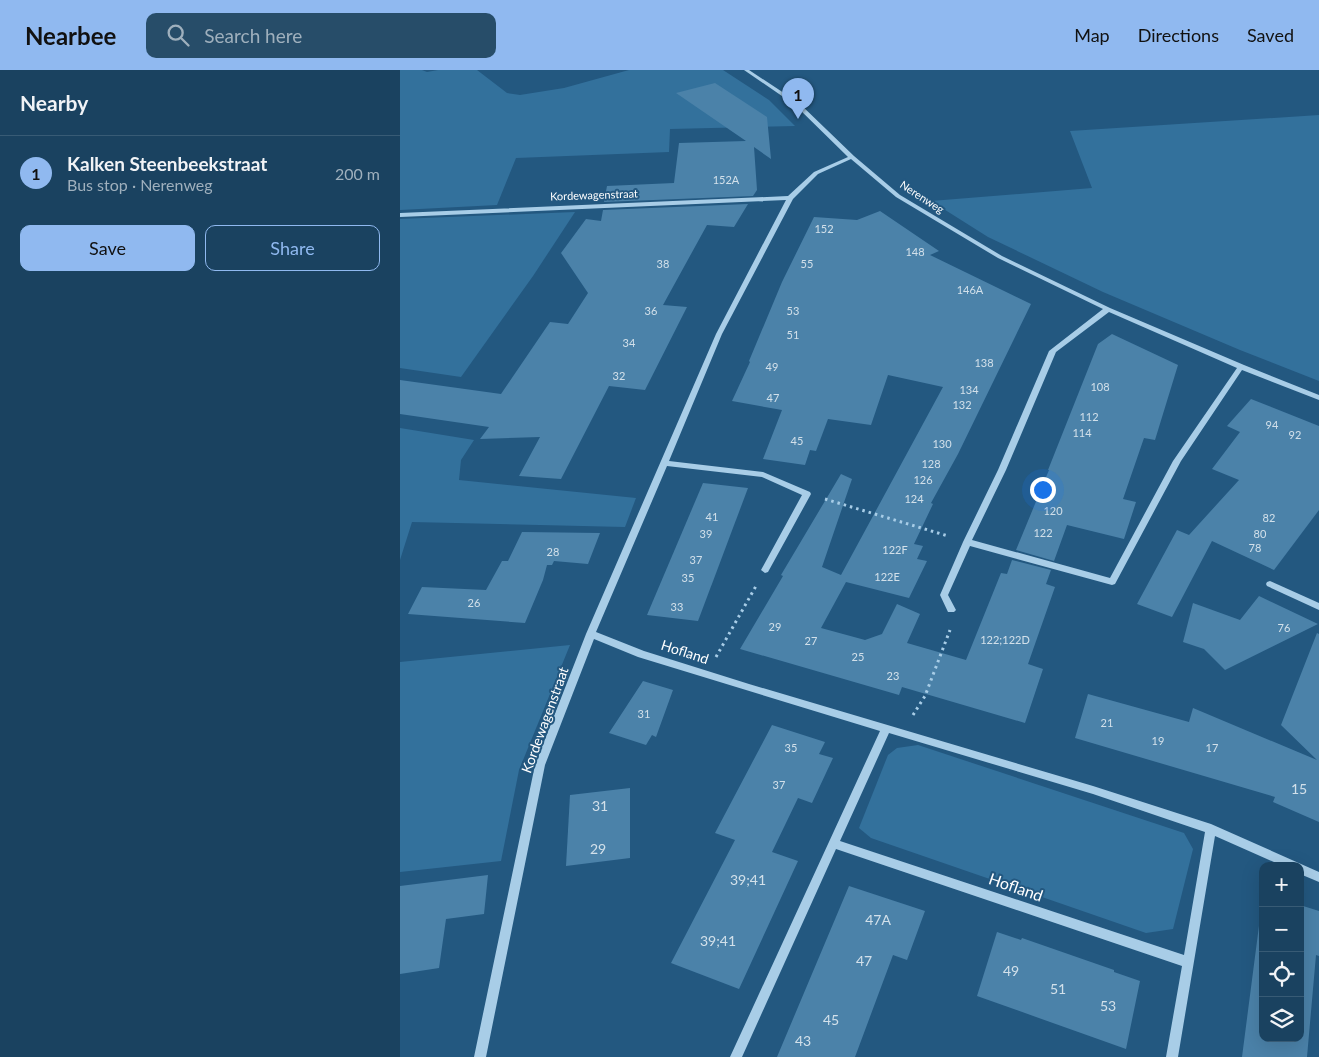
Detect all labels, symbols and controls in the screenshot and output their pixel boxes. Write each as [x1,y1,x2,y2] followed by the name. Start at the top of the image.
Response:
[146,13,496,58] search box
[25,21,116,50] text: Nearbee
[164,21,192,49] icon: search
[204,24,302,47] text: Search here
[1074,24,1110,46] text: Map
[1138,24,1219,46] text: Directions
[1247,24,1294,46] text: Saved
[782,78,814,119] pin: 1
[20,90,88,115] text: Nearby
[67,152,267,175] text: Kalken Steenbeekstraat
[31,164,41,183] text: 1
[335,164,380,183] text: 200 m
[713,173,740,186] house number: 152A
[67,175,213,194] text: Bus stop · Nerenweg
[898,178,947,216] street label: Nerenweg
[550,186,638,203] street label: Kordewagenstraat
[814,222,834,235] house number: 152
[20,225,195,271] button: Save
[205,225,380,271] button: Share
[905,245,925,258] house number: 148
[657,257,669,270] house number: 38
[801,257,813,270] house number: 55
[957,283,984,296] house number: 146A
[645,304,657,317] house number: 36
[787,304,799,317] house number: 53
[787,328,799,341] house number: 51
[623,336,636,349] house number: 34
[974,356,994,369] house number: 138
[766,360,778,373] house number: 49
[613,369,625,382] house number: 32
[1090,380,1110,393] house number: 108
[959,383,979,396] house number: 134
[767,391,779,404] house number: 47
[952,398,972,411] house number: 132
[1079,410,1099,423] house number: 112
[1266,418,1279,431] house number: 94
[1072,426,1092,439] house number: 114
[1289,428,1301,441] house number: 92
[791,434,803,447] house number: 45
[932,437,952,450] house number: 130
[921,457,941,470] house number: 128
[913,473,933,486] house number: 126
[1030,477,1056,503] your location
[904,492,924,505] house number: 124
[1043,504,1063,517] house number: 120
[706,510,718,523] house number: 41
[1263,511,1275,524] house number: 82
[1033,526,1053,539] house number: 122
[700,527,712,540] house number: 39
[1254,527,1267,540] house number: 80
[1249,541,1261,554] house number: 78
[882,543,908,556] house number: 122F
[547,545,559,558] house number: 28
[690,553,702,566] house number: 37
[874,570,900,583] house number: 122E
[682,571,694,584] house number: 35
[468,596,480,609] house number: 26
[671,600,683,613] house number: 33
[769,620,781,633] house number: 29
[1278,621,1290,634] house number: 76
[980,633,1030,646] house number: 122;122D
[805,634,817,647] house number: 27
[659,636,711,667] street label: Hofland
[852,650,864,663] house number: 25
[517,664,572,775] street label: Kordewagenstraat
[887,669,899,682] house number: 23
[638,707,650,720] house number: 31
[1101,716,1113,729] house number: 21
[1152,734,1164,747] house number: 19
[785,741,797,754] house number: 35
[1206,741,1218,754] house number: 17
[773,778,785,791] house number: 37
[1291,780,1307,797] house number: 15
[592,797,608,814] house number: 31
[590,840,606,857] house number: 29
[1259,862,1304,1042] map controls
[1259,862,1304,907] button: +
[987,868,1046,905] street label: Hofland
[730,871,766,888] house number: 39;41
[1259,907,1304,952] button: −
[865,911,891,928] house number: 47A
[700,932,736,949] house number: 39;41
[856,952,872,969] house number: 47
[1259,952,1304,997] button: locate
[1003,962,1019,979] house number: 49
[1050,980,1066,997] house number: 51
[1100,997,1116,1014] house number: 53
[1259,997,1304,1042] button: layers
[823,1011,839,1028] house number: 45
[795,1032,811,1049] house number: 43

